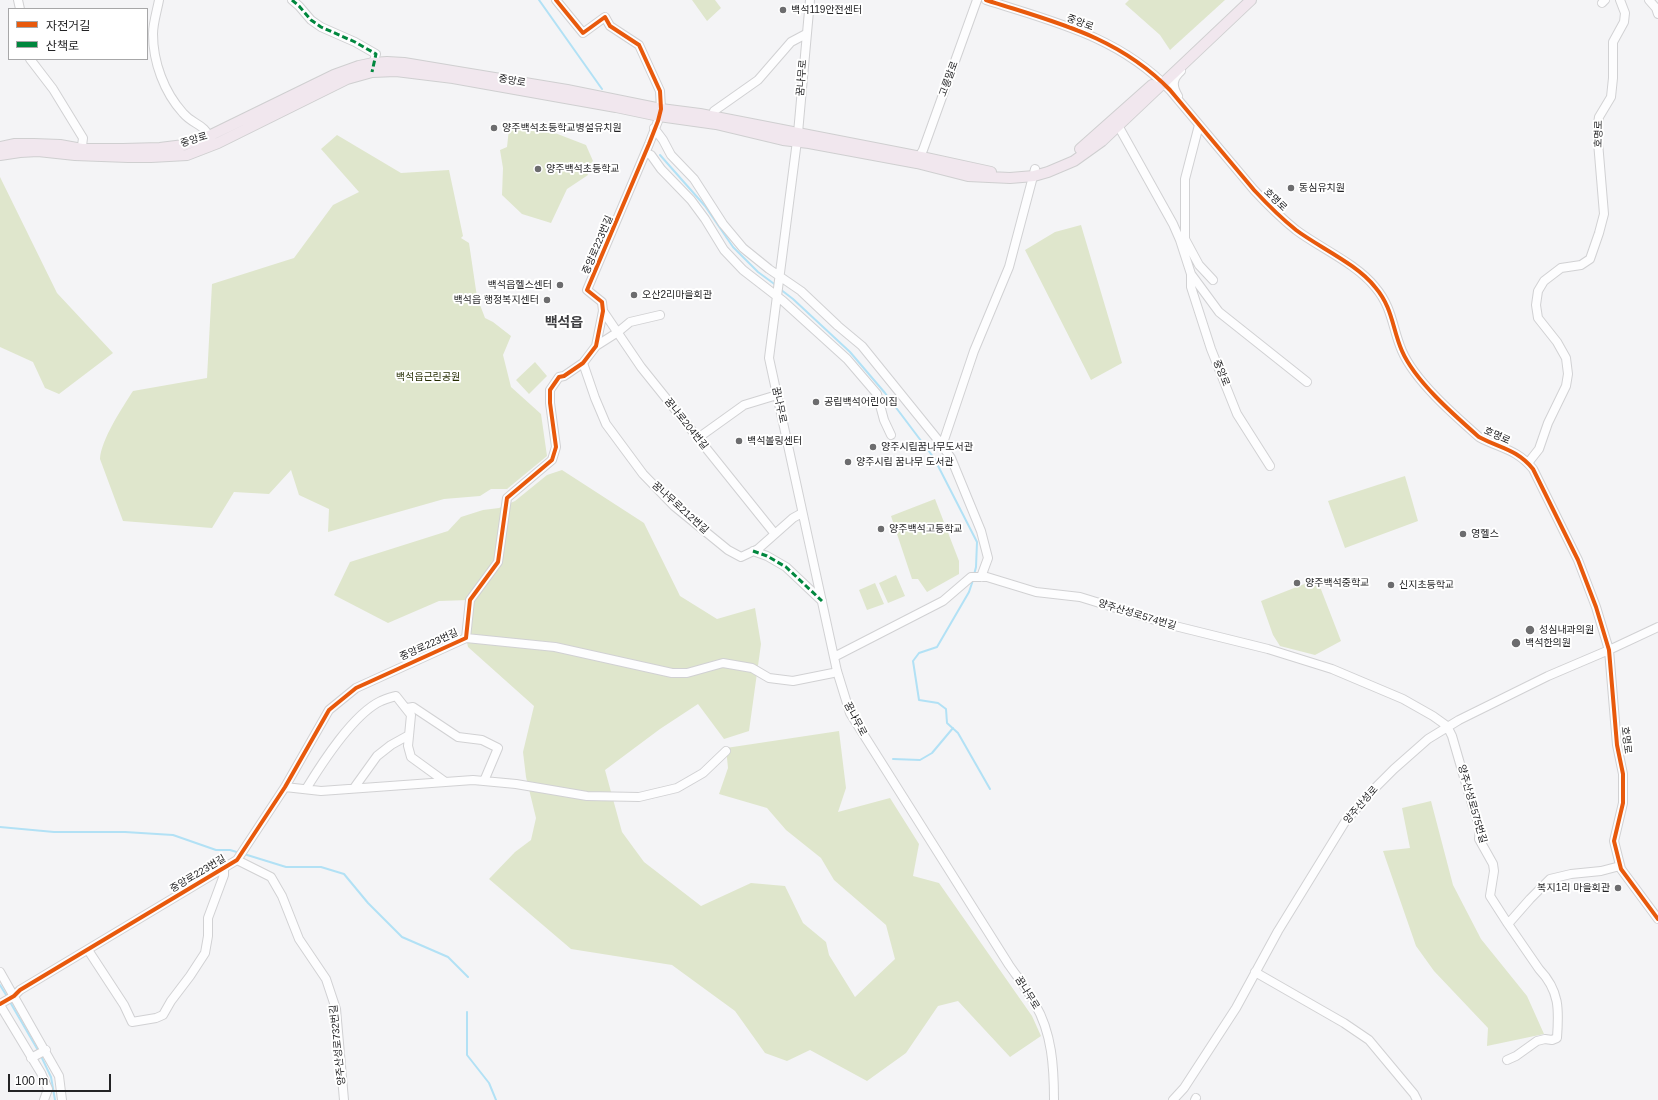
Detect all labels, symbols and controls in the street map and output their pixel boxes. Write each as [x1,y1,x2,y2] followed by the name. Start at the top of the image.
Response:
[791,4,862,16] place label: 백석119안전센터
[778,5,788,15] marker: 백석119안전센터
[8,8,148,60] legend
[1065,13,1095,33] street label: 중앙로
[46,19,90,33] text: 자전거길
[46,39,79,53] text: 산책로
[794,59,810,97] street label: 꿈나무로
[937,60,961,98] street label: 고릉말로
[497,73,527,89] street label: 중앙로
[1593,120,1605,148] street label: 호명로
[502,122,622,134] place label: 양주백석초등학교병설유치원
[489,123,499,133] marker: 양주백석초등학교병설유치원
[179,130,209,150] street label: 중앙로
[546,163,620,175] place label: 양주백석초등학교
[533,164,543,174] marker: 양주백석초등학교
[1299,182,1345,194] place label: 동심유치원
[1286,183,1296,193] marker: 동심유치원
[1261,186,1289,214] street label: 호명로
[580,214,616,276] street label: 중앙로223번길
[488,279,552,291] place label: 백석읍헬스센터
[555,280,565,290] marker: 백석읍헬스센터
[642,289,712,301] place label: 오산2리마을회관
[629,290,639,300] marker: 오산2리마을회관
[453,294,539,306] place label: 백석읍 행정복지센터
[542,295,552,305] marker: 백석읍 행정복지센터
[545,315,583,331] district label: 백석읍
[1210,358,1232,388] street label: 중앙로
[396,371,460,383] park label: 백석읍근린공원
[769,386,789,424] street label: 꿈나무로
[662,396,710,452] street label: 꿈나로204번길
[824,396,898,408] place label: 공립백석어린이집
[811,397,821,407] marker: 공립백석어린이집
[1482,425,1512,447] street label: 호명로
[747,435,802,447] place label: 백석볼링센터
[734,436,744,446] marker: 백석볼링센터
[881,441,973,453] place label: 양주시립꿈나무도서관
[868,442,878,452] marker: 양주시립꿈나무도서관
[856,456,954,468] place label: 양주시립 꿈나무 도서관
[843,457,853,467] marker: 양주시립 꿈나무 도서관
[649,479,711,537] street label: 꿈나무로212번길
[889,523,963,535] place label: 양주백석고등학교
[876,524,886,534] marker: 양주백석고등학교
[1471,528,1499,540] place label: 영헬스
[1458,529,1468,539] marker: 영헬스
[1305,577,1369,589] place label: 양주백석중학교
[1292,578,1302,588] marker: 양주백석중학교
[1399,579,1454,591] place label: 신지초등학교
[1386,580,1396,590] marker: 신지초등학교
[1096,597,1178,633] street label: 양주산성로574번길
[1524,624,1536,636] marker: 성심내과의원
[1539,624,1594,636] place label: 성심내과의원
[398,627,460,663] street label: 중앙로223번길
[1510,637,1522,649] marker: 백석한의원
[1525,637,1571,649] place label: 백석한의원
[841,700,869,738] street label: 꿈나무로
[1618,726,1634,754] street label: 호명로
[1455,763,1489,845] street label: 양주산성로575번길
[1341,784,1381,826] street label: 양주산성로
[168,853,228,895] street label: 중앙로223번길
[1537,882,1610,894] place label: 복지1리 마을회관
[1613,883,1623,893] marker: 복지1리 마을회관
[1012,974,1042,1012] street label: 꿈나무로
[328,1004,348,1086] street label: 양주산성로732번길
[10,1066,113,1092] scale bar
[15,1074,48,1088] text: 100 m

